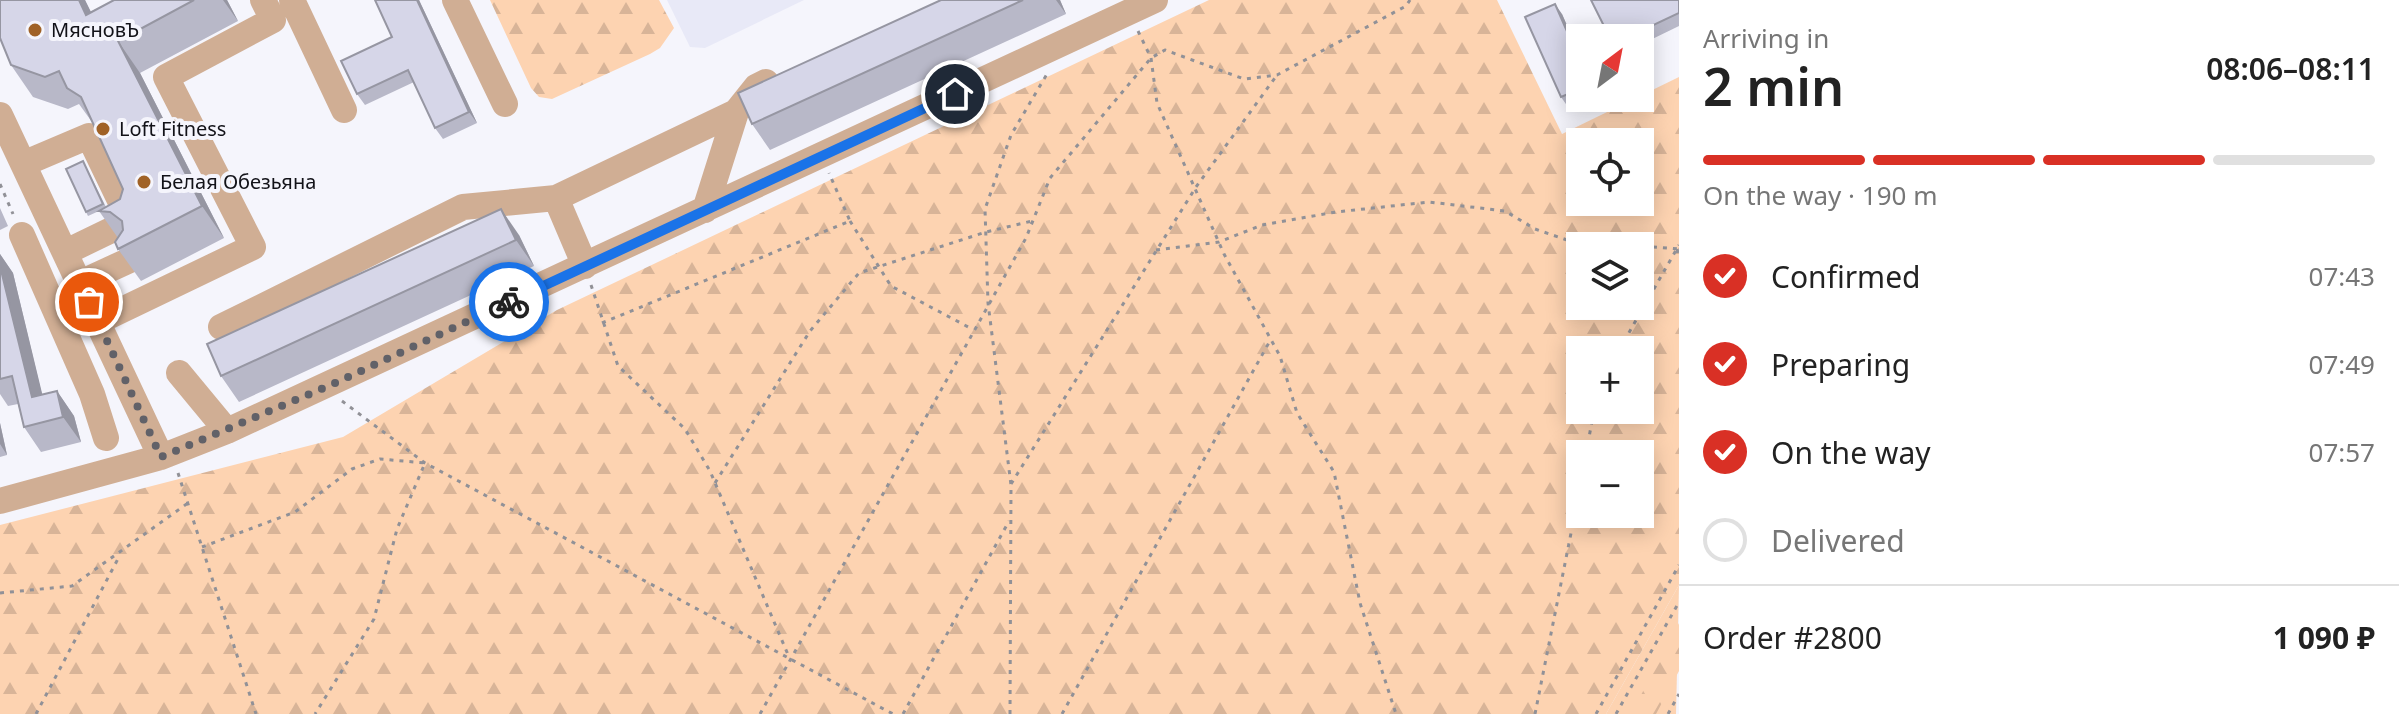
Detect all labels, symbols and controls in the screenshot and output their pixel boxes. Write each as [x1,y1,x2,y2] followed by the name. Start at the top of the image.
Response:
[51,16,139,43] place label: МясновЪ
[1703,20,1829,56] text: Arriving in
[26,21,44,39] marker: МясновЪ
[1566,24,1654,112] north arrow
[1566,24,1654,528] map controls
[2206,48,2375,89] text: 08:06–08:11
[1703,50,1844,121] text: 2 min
[921,60,989,128] pin
[933,72,977,116] icon: home
[119,115,226,142] place label: Loft Fitness
[94,120,112,138] marker: Loft Fitness
[1566,128,1654,216] button: locate
[160,168,316,195] place label: Белая Обезьяна
[135,173,153,191] marker: Белая Обезьяна
[1703,177,1937,213] text: On the way · 190 m
[1566,232,1654,320] button: layers
[1703,254,1747,298] icon: check
[1771,256,1921,297] text: Confirmed
[2309,258,2375,294] text: 07:43
[469,262,549,342] courier
[55,268,123,336] pin
[67,280,111,324] icon: bag
[487,280,531,324] icon: bike
[1566,336,1654,424] button: +
[1703,342,1747,386] icon: check
[1771,344,1910,385] text: Preparing
[2309,346,2375,382] text: 07:49
[1703,430,1747,474] icon: check
[1771,432,1931,473] text: On the way
[2309,434,2375,470] text: 07:57
[1566,440,1654,528] button: −
[1771,520,1905,561] text: Delivered
[1703,617,1882,658] text: Order #2800
[2273,617,2375,658] text: 1 090 ₽

